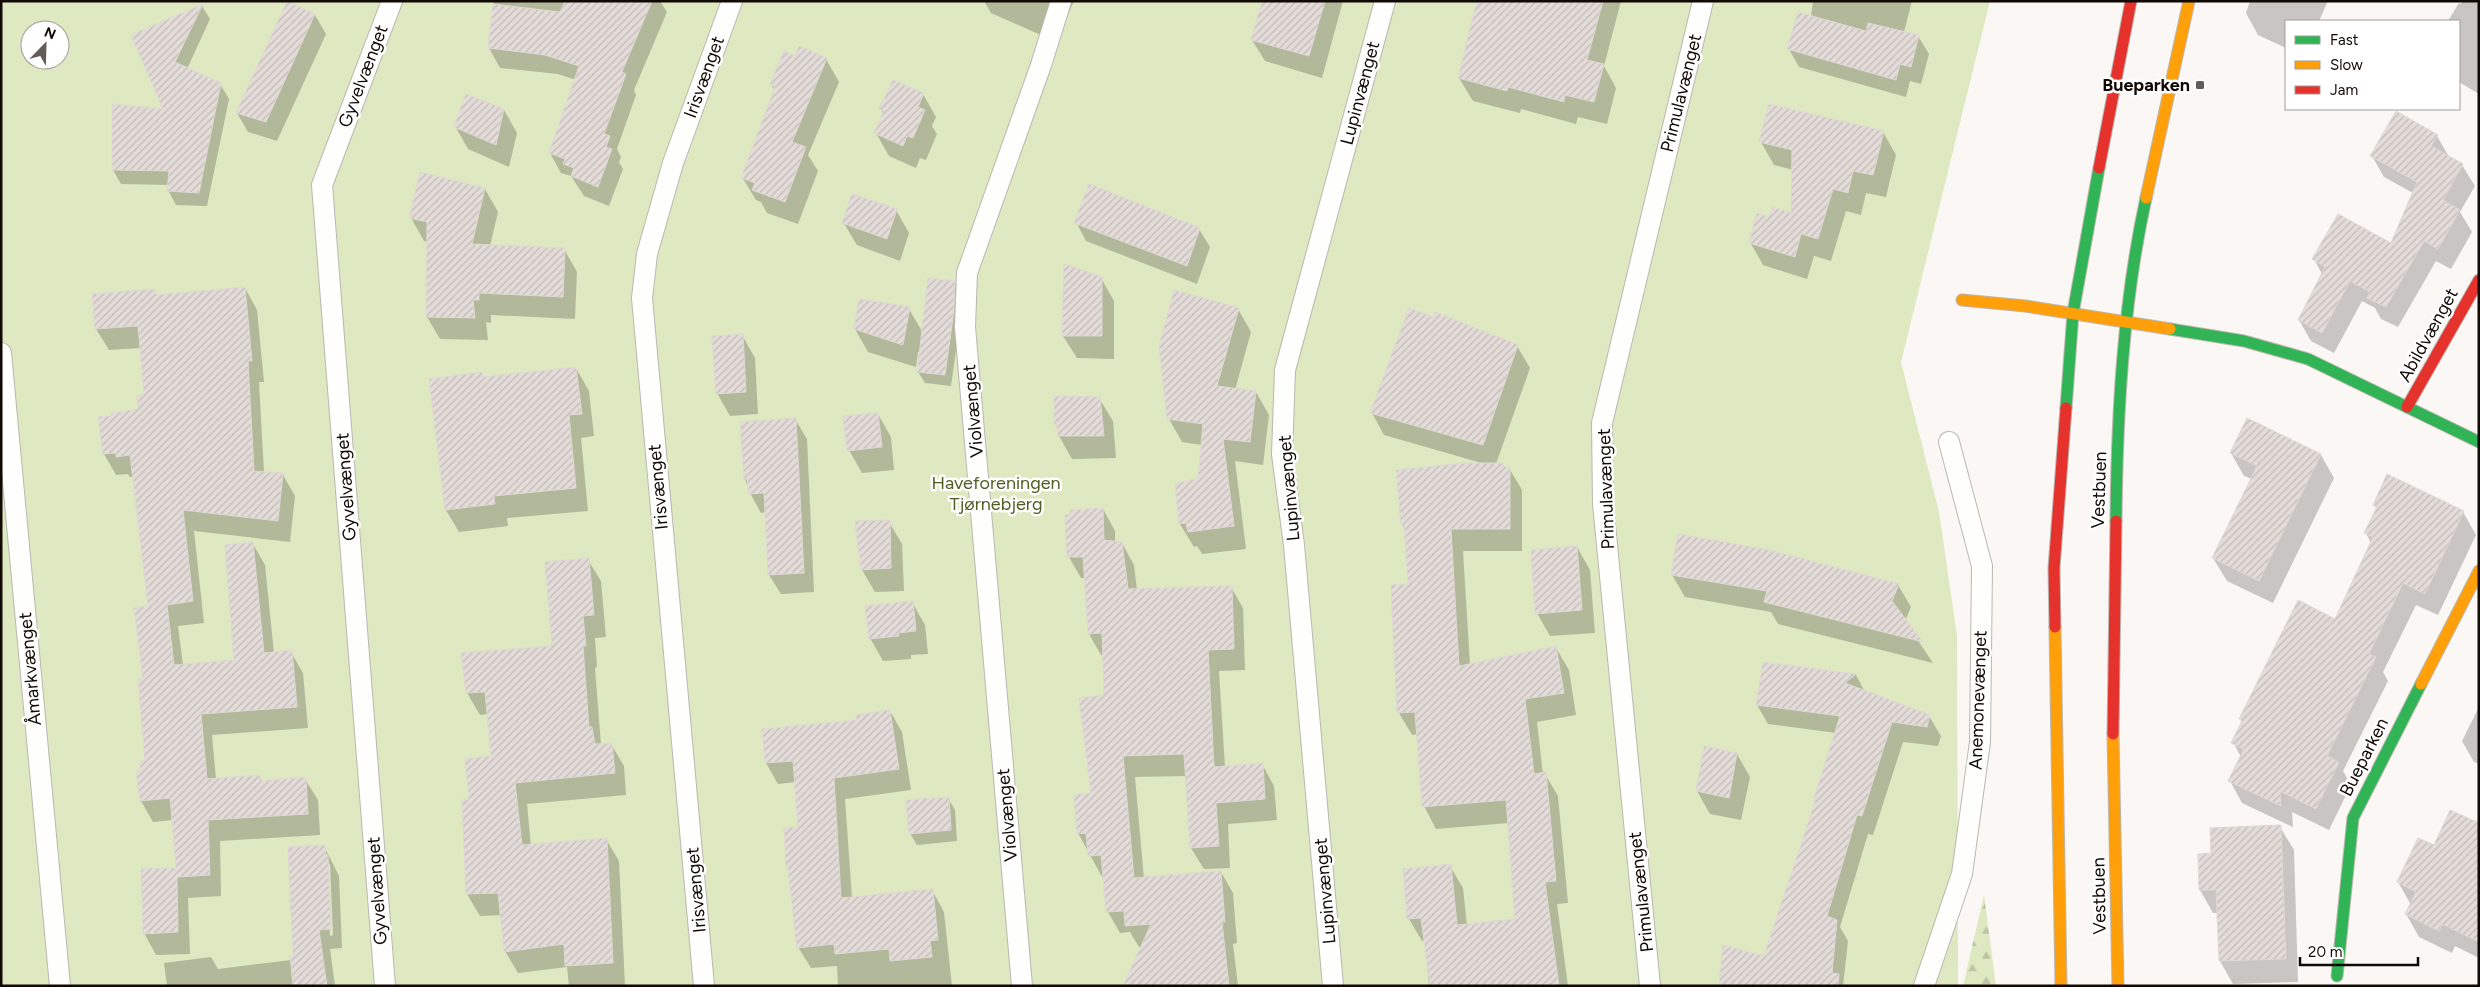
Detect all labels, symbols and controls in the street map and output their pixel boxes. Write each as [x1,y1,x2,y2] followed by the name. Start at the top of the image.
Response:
[20,20,70,70] north arrow
[2285,20,2460,110] legend
[333,21,393,130] street label: Gyvelvænget
[42,24,58,43] text: N
[1656,31,1706,154] street label: Primulavænget
[2330,31,2359,49] text: Fast
[679,33,729,121] street label: Irisvænget
[1336,39,1384,147] street label: Lupinvænget
[2330,56,2363,74] text: Slow
[2102,74,2190,96] place label: Bueparken
[2194,79,2206,91] marker: Bueparken
[2330,81,2358,99] text: Jam
[2393,284,2463,386] street label: Abildvænget
[958,363,988,458] street label: Violvænget
[1593,428,1619,550] street label: Primulavænget
[331,432,361,542] street label: Gyvelvænget
[1273,434,1305,542] street label: Lupinvænget
[643,443,673,531] street label: Irisvænget
[2087,451,2111,529] street label: Vestbuen
[931,472,1061,515] park label: Haveforeningen Tjørnebjerg
[14,611,46,727] street label: Åmarkvænget
[1965,630,1991,770] street label: Anemonevænget
[2335,714,2393,800] street label: Bueparken
[992,767,1022,862] street label: Violvænget
[1624,830,1658,953] street label: Primulavænget
[362,836,392,946] street label: Gyvelvænget
[1309,837,1341,945] street label: Lupinvænget
[681,846,711,934] street label: Irisvænget
[2087,857,2111,935] street label: Vestbuen
[2300,934,2418,966] scale bar
[2308,943,2342,961] text: 20 m

